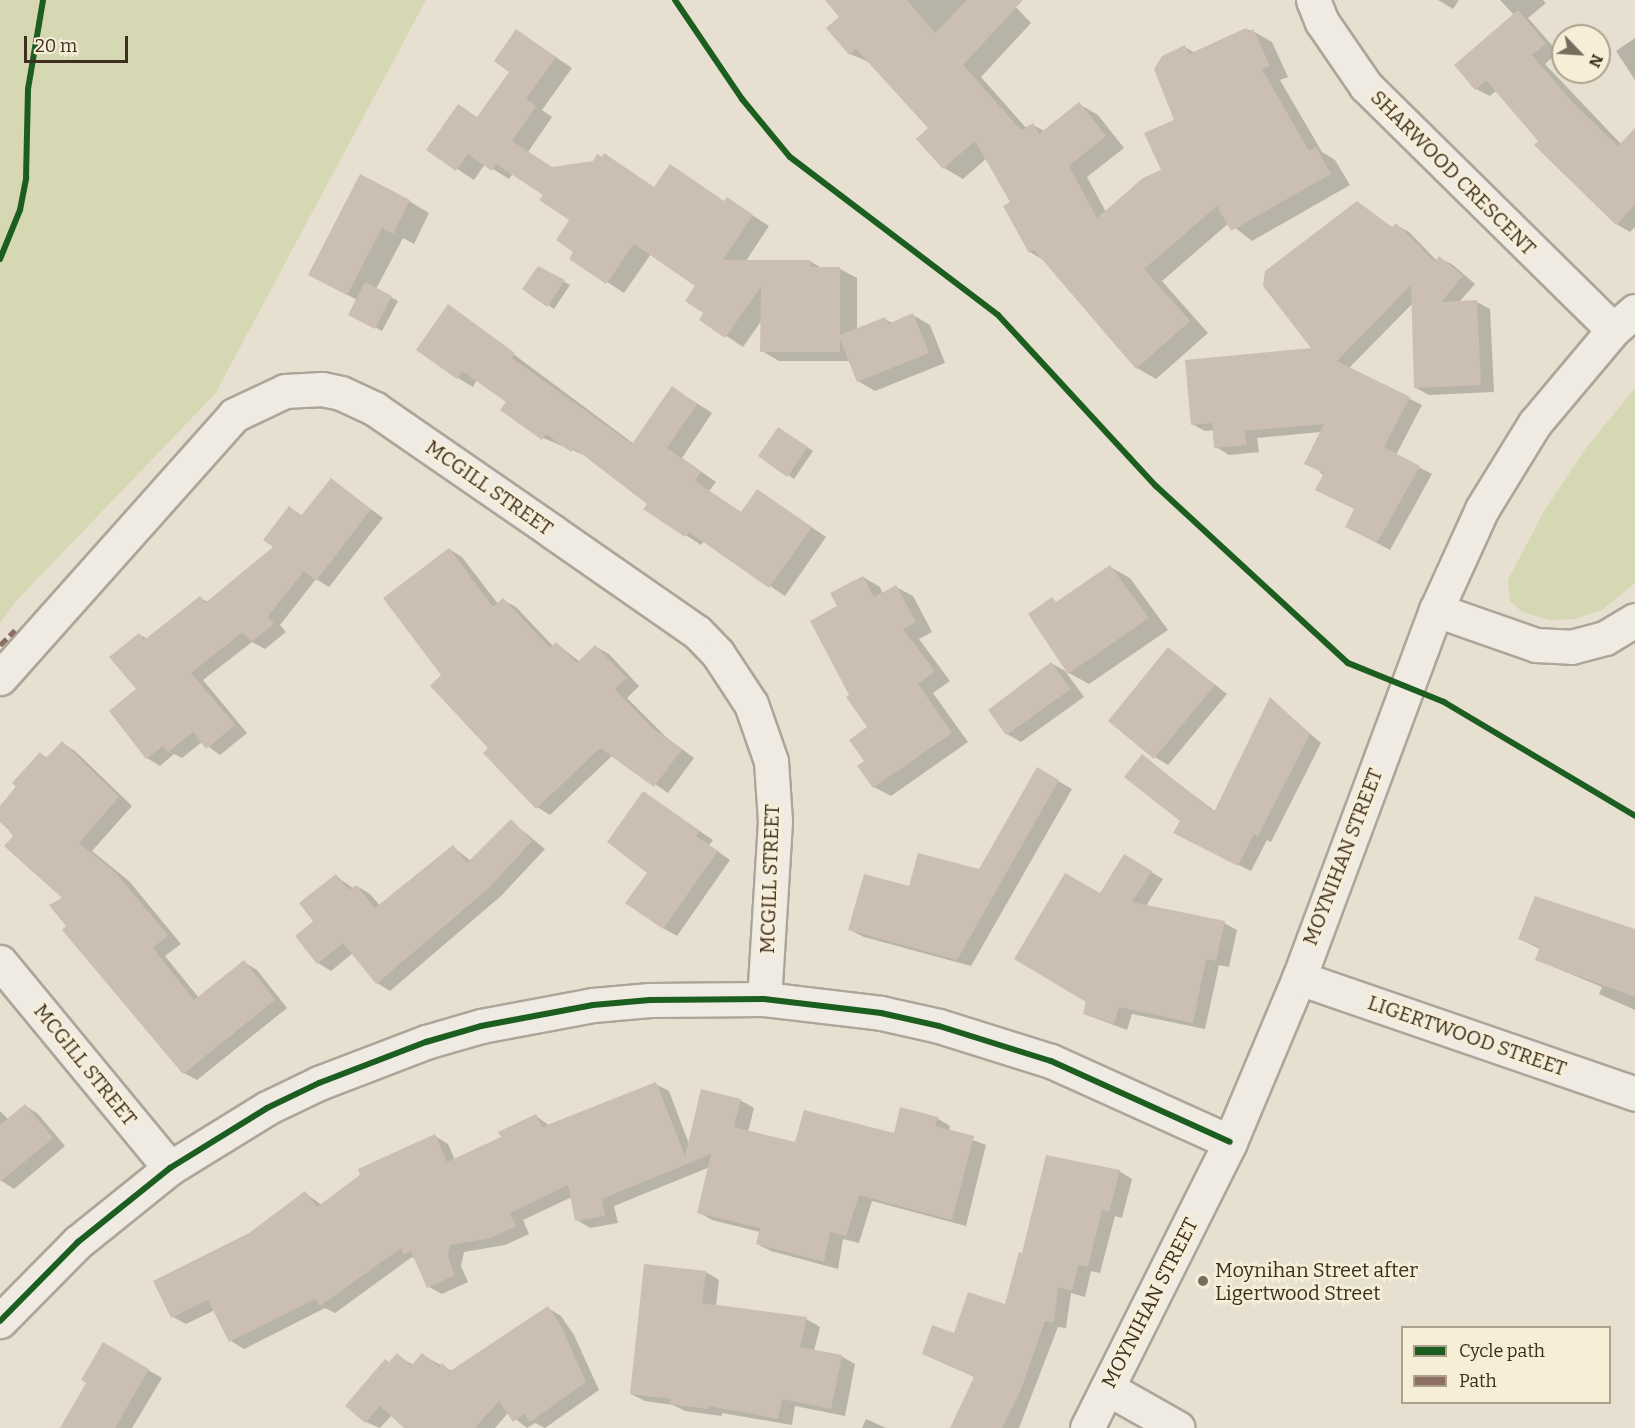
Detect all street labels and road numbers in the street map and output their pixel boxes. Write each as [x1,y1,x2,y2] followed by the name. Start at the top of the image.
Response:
[1366,86,1540,260] street label: SHARWOOD CRESCENT
[421,435,557,541] street label: MCGILL STREET
[1298,765,1388,949] street label: MOYNIHAN STREET
[755,804,785,954] street label: MCGILL STREET
[1365,991,1569,1081] street label: LIGERTWOOD STREET
[29,999,141,1131] street label: MCGILL STREET
[1097,1214,1203,1392] street label: MOYNIHAN STREET

